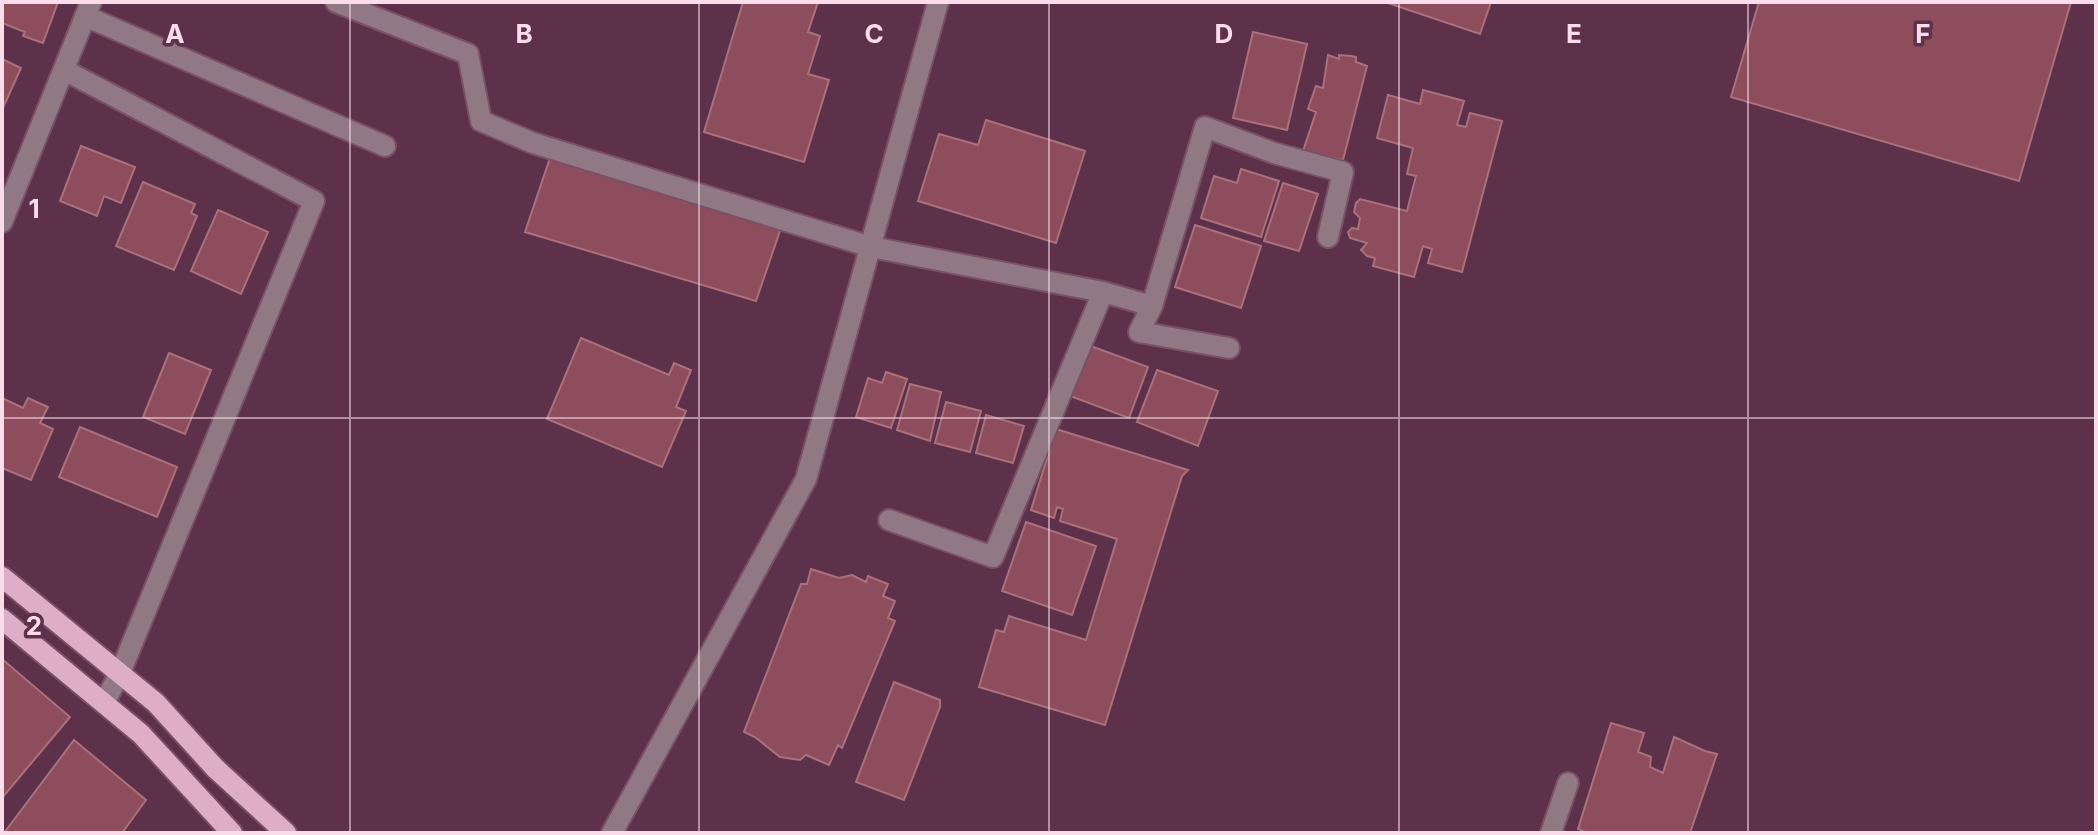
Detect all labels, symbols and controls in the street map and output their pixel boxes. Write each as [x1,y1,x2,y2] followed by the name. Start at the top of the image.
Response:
[165,18,185,49] text: A
[515,18,533,49] text: B
[864,18,884,49] text: C
[1215,18,1233,49] text: D
[1566,18,1582,49] text: E
[1915,18,1931,49] text: F
[28,193,40,224] text: 1
[26,610,42,641] text: 2

